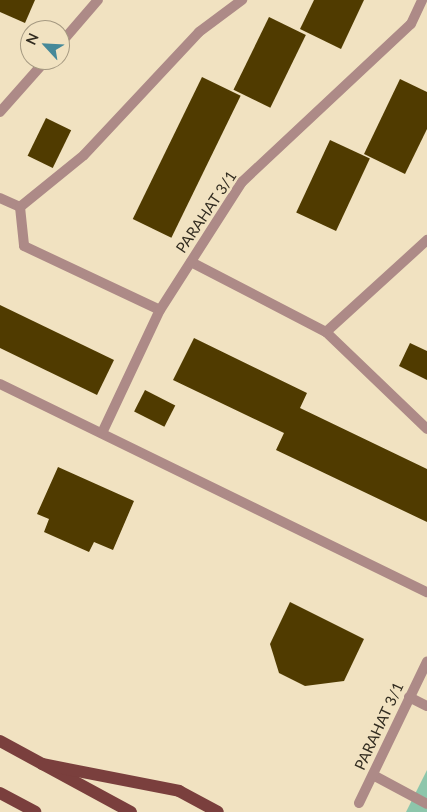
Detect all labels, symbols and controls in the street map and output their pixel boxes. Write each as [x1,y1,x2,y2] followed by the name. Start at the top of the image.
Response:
[20,20,70,70] north arrow
[22,30,42,47] text: N
[172,167,240,257] street label: PARAHAT 3/1
[351,679,407,773] street label: PARAHAT 3/1

